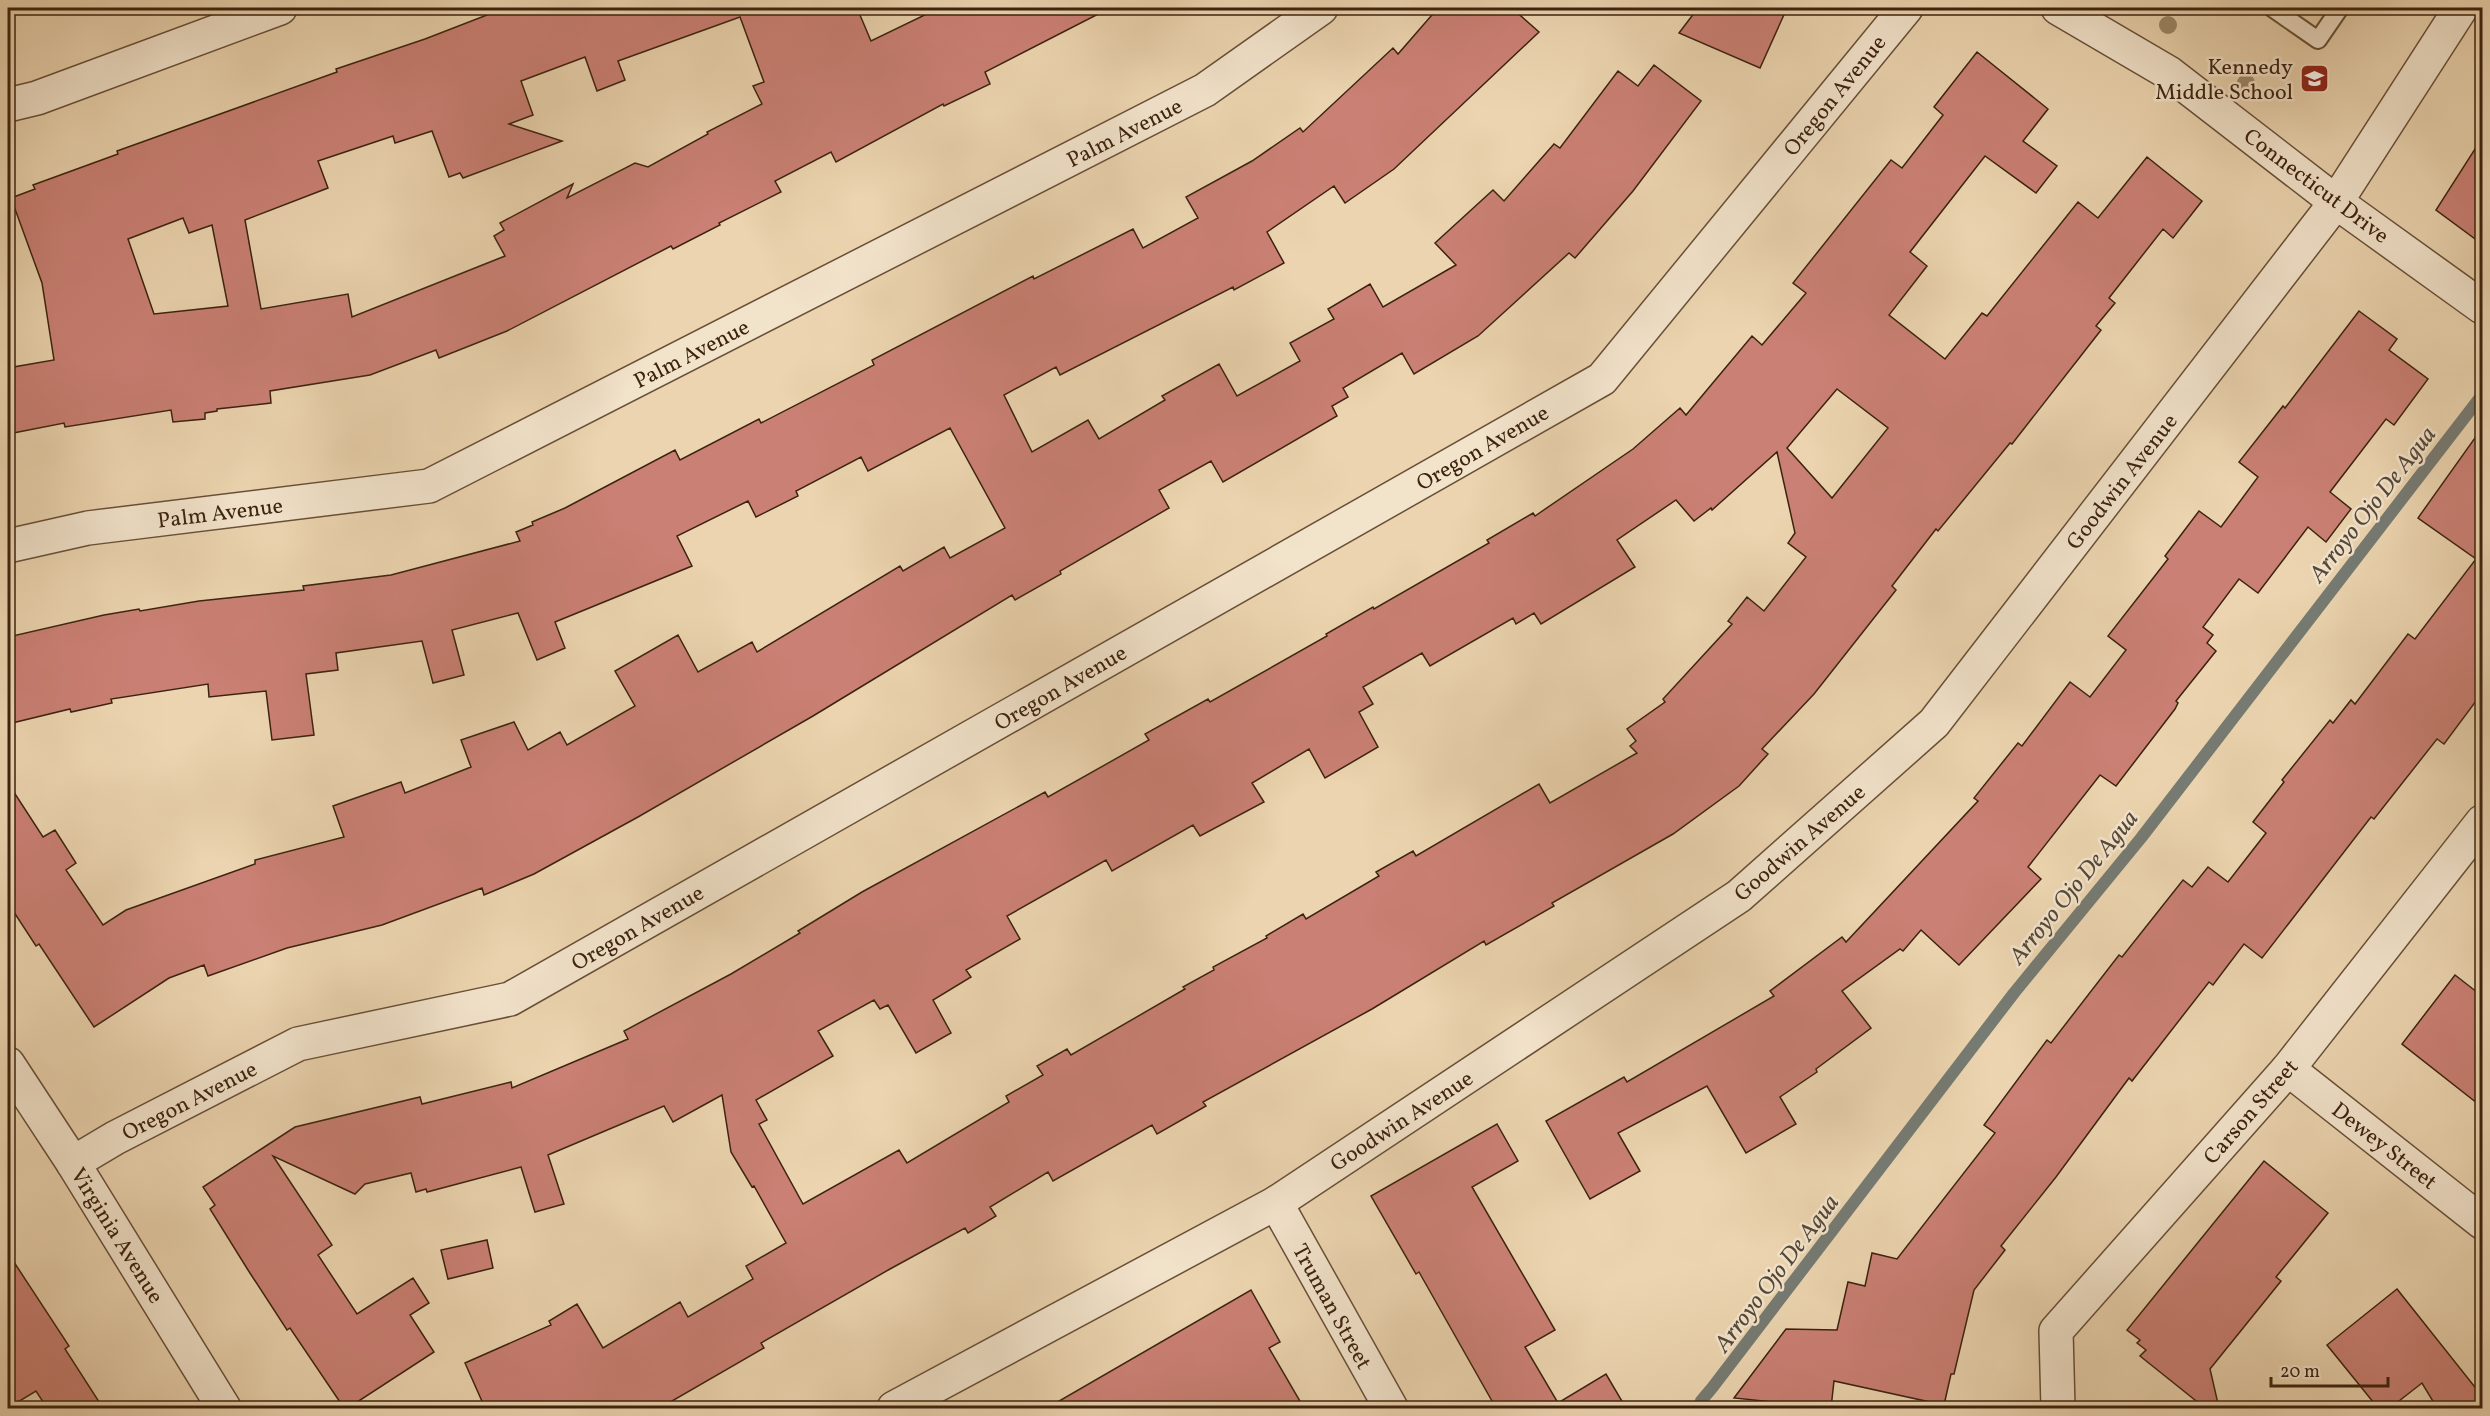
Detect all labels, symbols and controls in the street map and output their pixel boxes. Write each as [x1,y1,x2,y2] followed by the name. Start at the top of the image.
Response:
[1777,29,1895,164] street label: Oregon Avenue
[2155,53,2293,109] place label: Kennedy Middle School
[2298,63,2330,95] school or university icon: Kennedy Middle School
[1062,92,1188,177] street label: Palm Avenue
[2236,122,2395,252] street label: Connecticut Drive
[629,313,755,398] street label: Palm Avenue
[1411,399,1555,500] street label: Oregon Avenue
[2060,408,2186,557] street label: Goodwin Avenue
[2301,420,2445,591] water label: Arroyo Ojo De Agua
[156,491,285,538] street label: Palm Avenue
[989,639,1133,740] street label: Oregon Avenue
[1728,778,1873,910] street label: Goodwin Avenue
[2001,804,2148,974] water label: Arroyo Ojo De Agua
[566,879,710,980] street label: Oregon Avenue
[2197,1053,2307,1172] street label: Carson Street
[117,1055,263,1150] street label: Oregon Avenue
[1325,1064,1480,1180] street label: Goodwin Avenue
[2324,1096,2443,1198] street label: Dewey Street
[62,1162,170,1310] street label: Virginia Avenue
[1706,1188,1848,1361] water label: Arroyo Ojo De Agua
[1284,1239,1378,1376] street label: Truman Street
[2271,1350,2388,1388] scale bar
[2280,1360,2320,1385] text: 20 m

